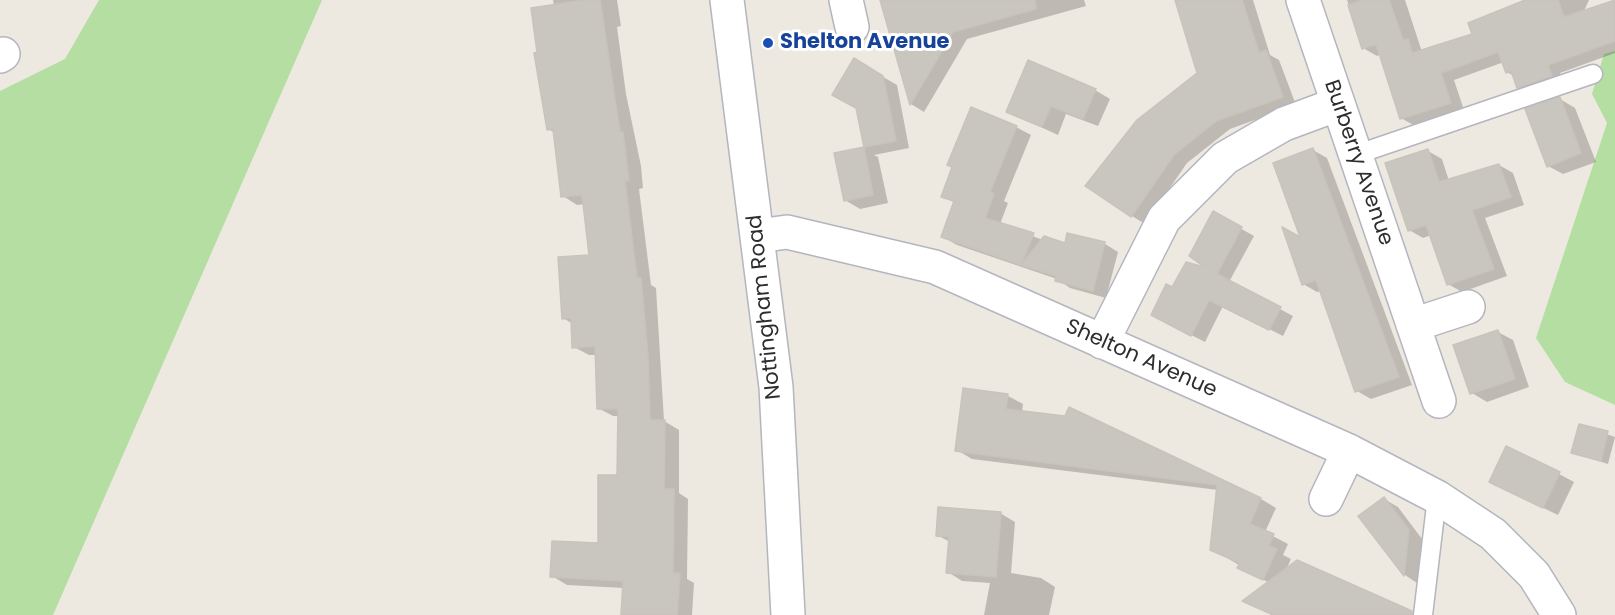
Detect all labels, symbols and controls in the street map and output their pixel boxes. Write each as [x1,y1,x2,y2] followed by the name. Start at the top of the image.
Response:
[780,30,950,56] place label: Shelton Avenue
[761,36,775,50] marker: Shelton Avenue
[1318,77,1398,249] street label: Burberry Avenue
[743,213,787,401] street label: Nottingham Road
[1061,314,1221,404] street label: Shelton Avenue

